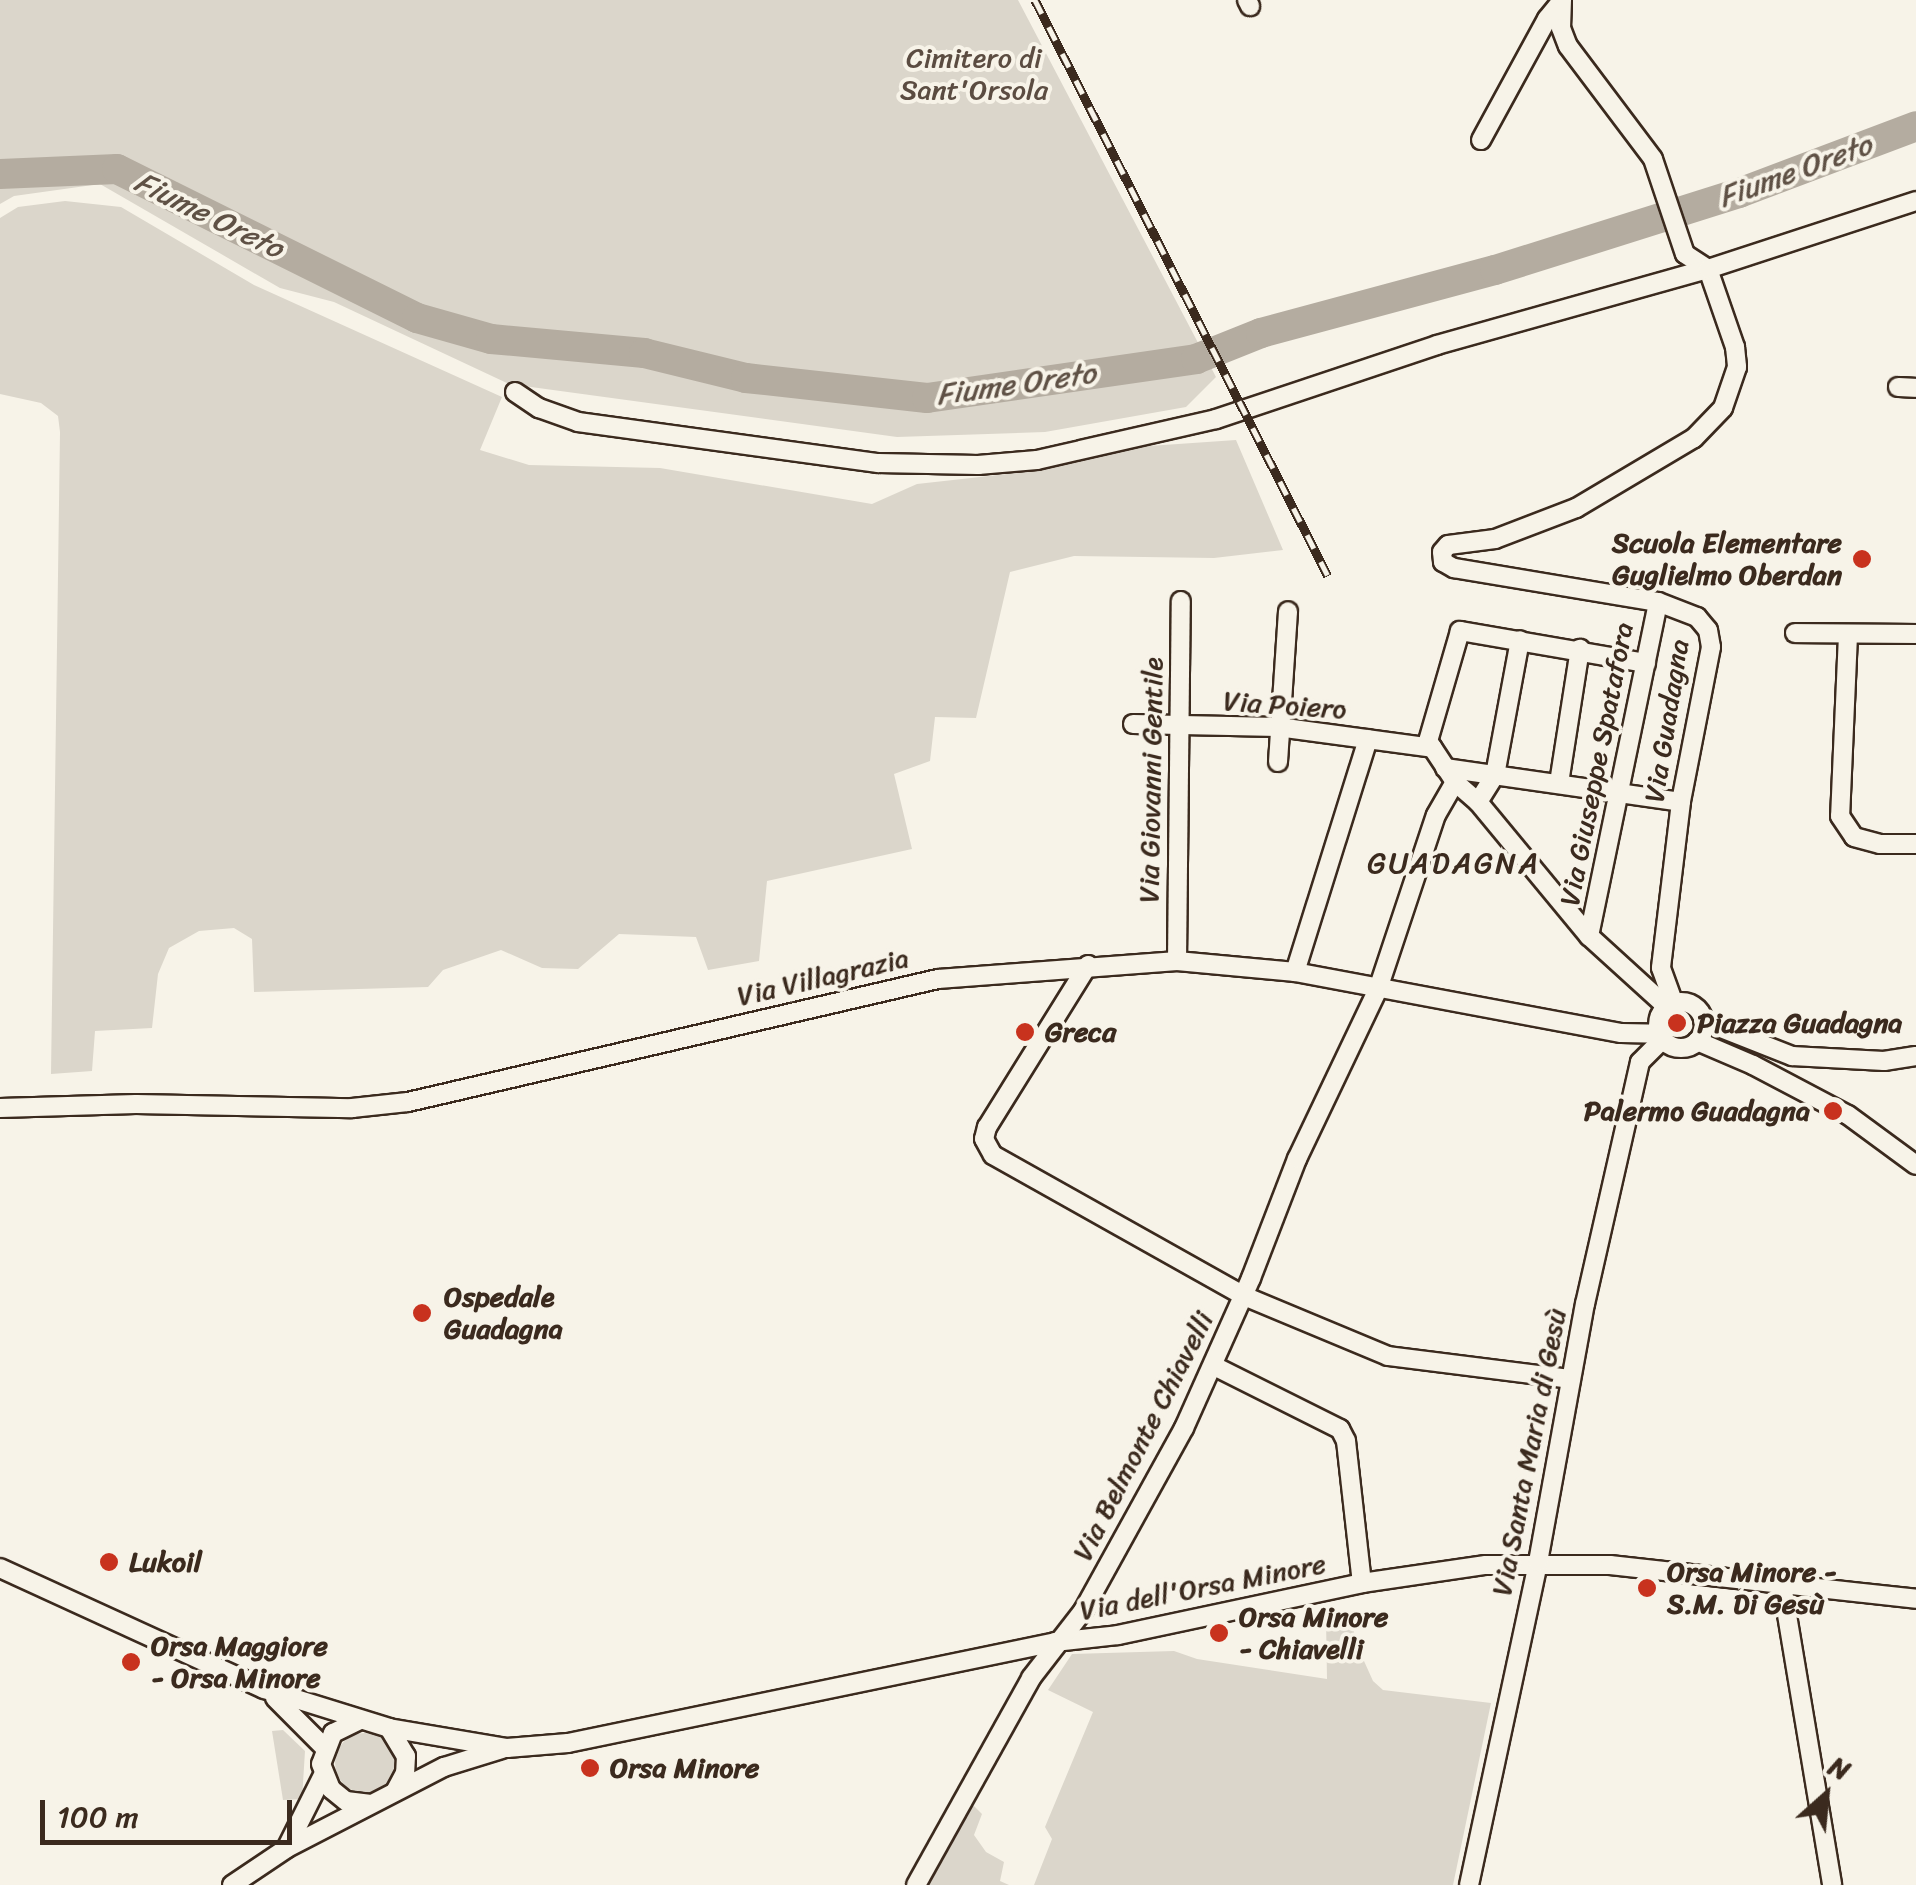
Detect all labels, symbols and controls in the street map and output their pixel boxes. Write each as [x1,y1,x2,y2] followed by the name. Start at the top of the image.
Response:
[900,41,1048,107] park label: Cimitero di Sant'Orsola
[1713,126,1877,216] water label: Fiume Oreto
[129,163,289,267] water label: Fiume Oreto
[934,355,1098,413] water label: Fiume Oreto
[1611,526,1842,592] place label: Scuola Elementare Guglielmo Oberdan
[1851,548,1873,570] marker: Scuola Elementare Guglielmo Oberdan
[1553,620,1641,908] street label: Via Giuseppe Spatafora
[1638,637,1696,805] street label: Via Guadagna
[1132,657,1170,903] street label: Via Giovanni Gentile
[1222,684,1348,726] street label: Via Poiero
[1367,845,1541,881] district label: GUADAGNA
[734,941,912,1013] street label: Via Villagrazia
[1697,1006,1902,1040] place label: Piazza Guadagna
[1666,1012,1688,1034] marker: Piazza Guadagna
[1045,1015,1116,1049] place label: Greca
[1014,1021,1036,1043] marker: Greca
[1584,1094,1810,1128] place label: Palermo Guadagna
[1820,1098,1846,1124] marker: Palermo Guadagna
[444,1280,563,1346] place label: Ospedale Guadagna
[409,1300,435,1326] marker: Ospedale Guadagna
[1485,1305,1573,1599] street label: Via Santa Maria di Gesù
[1066,1306,1220,1566] street label: Via Belmonte Chiavelli
[129,1545,202,1579] place label: Lukoil
[1077,1547,1329,1627] street label: Via dell'Orsa Minore
[98,1551,120,1573] marker: Lukoil
[1667,1555,1836,1621] place label: Orsa Minore - S.M. Di Gesù
[1636,1577,1658,1599] marker: Orsa Minore - S.M. Di Gesù
[1239,1600,1388,1666] place label: Orsa Minore - Chiavelli
[1208,1622,1230,1644] marker: Orsa Minore - Chiavelli
[151,1629,327,1695] place label: Orsa Maggiore - Orsa Minore
[120,1651,142,1673] marker: Orsa Maggiore - Orsa Minore
[1820,1742,1860,1794] text: N
[1776,1745,1876,1845] north arrow
[610,1751,759,1785] place label: Orsa Minore
[579,1757,601,1779] marker: Orsa Minore
[45,1780,298,1842] scale bar
[57,1790,139,1844] text: 100 m

